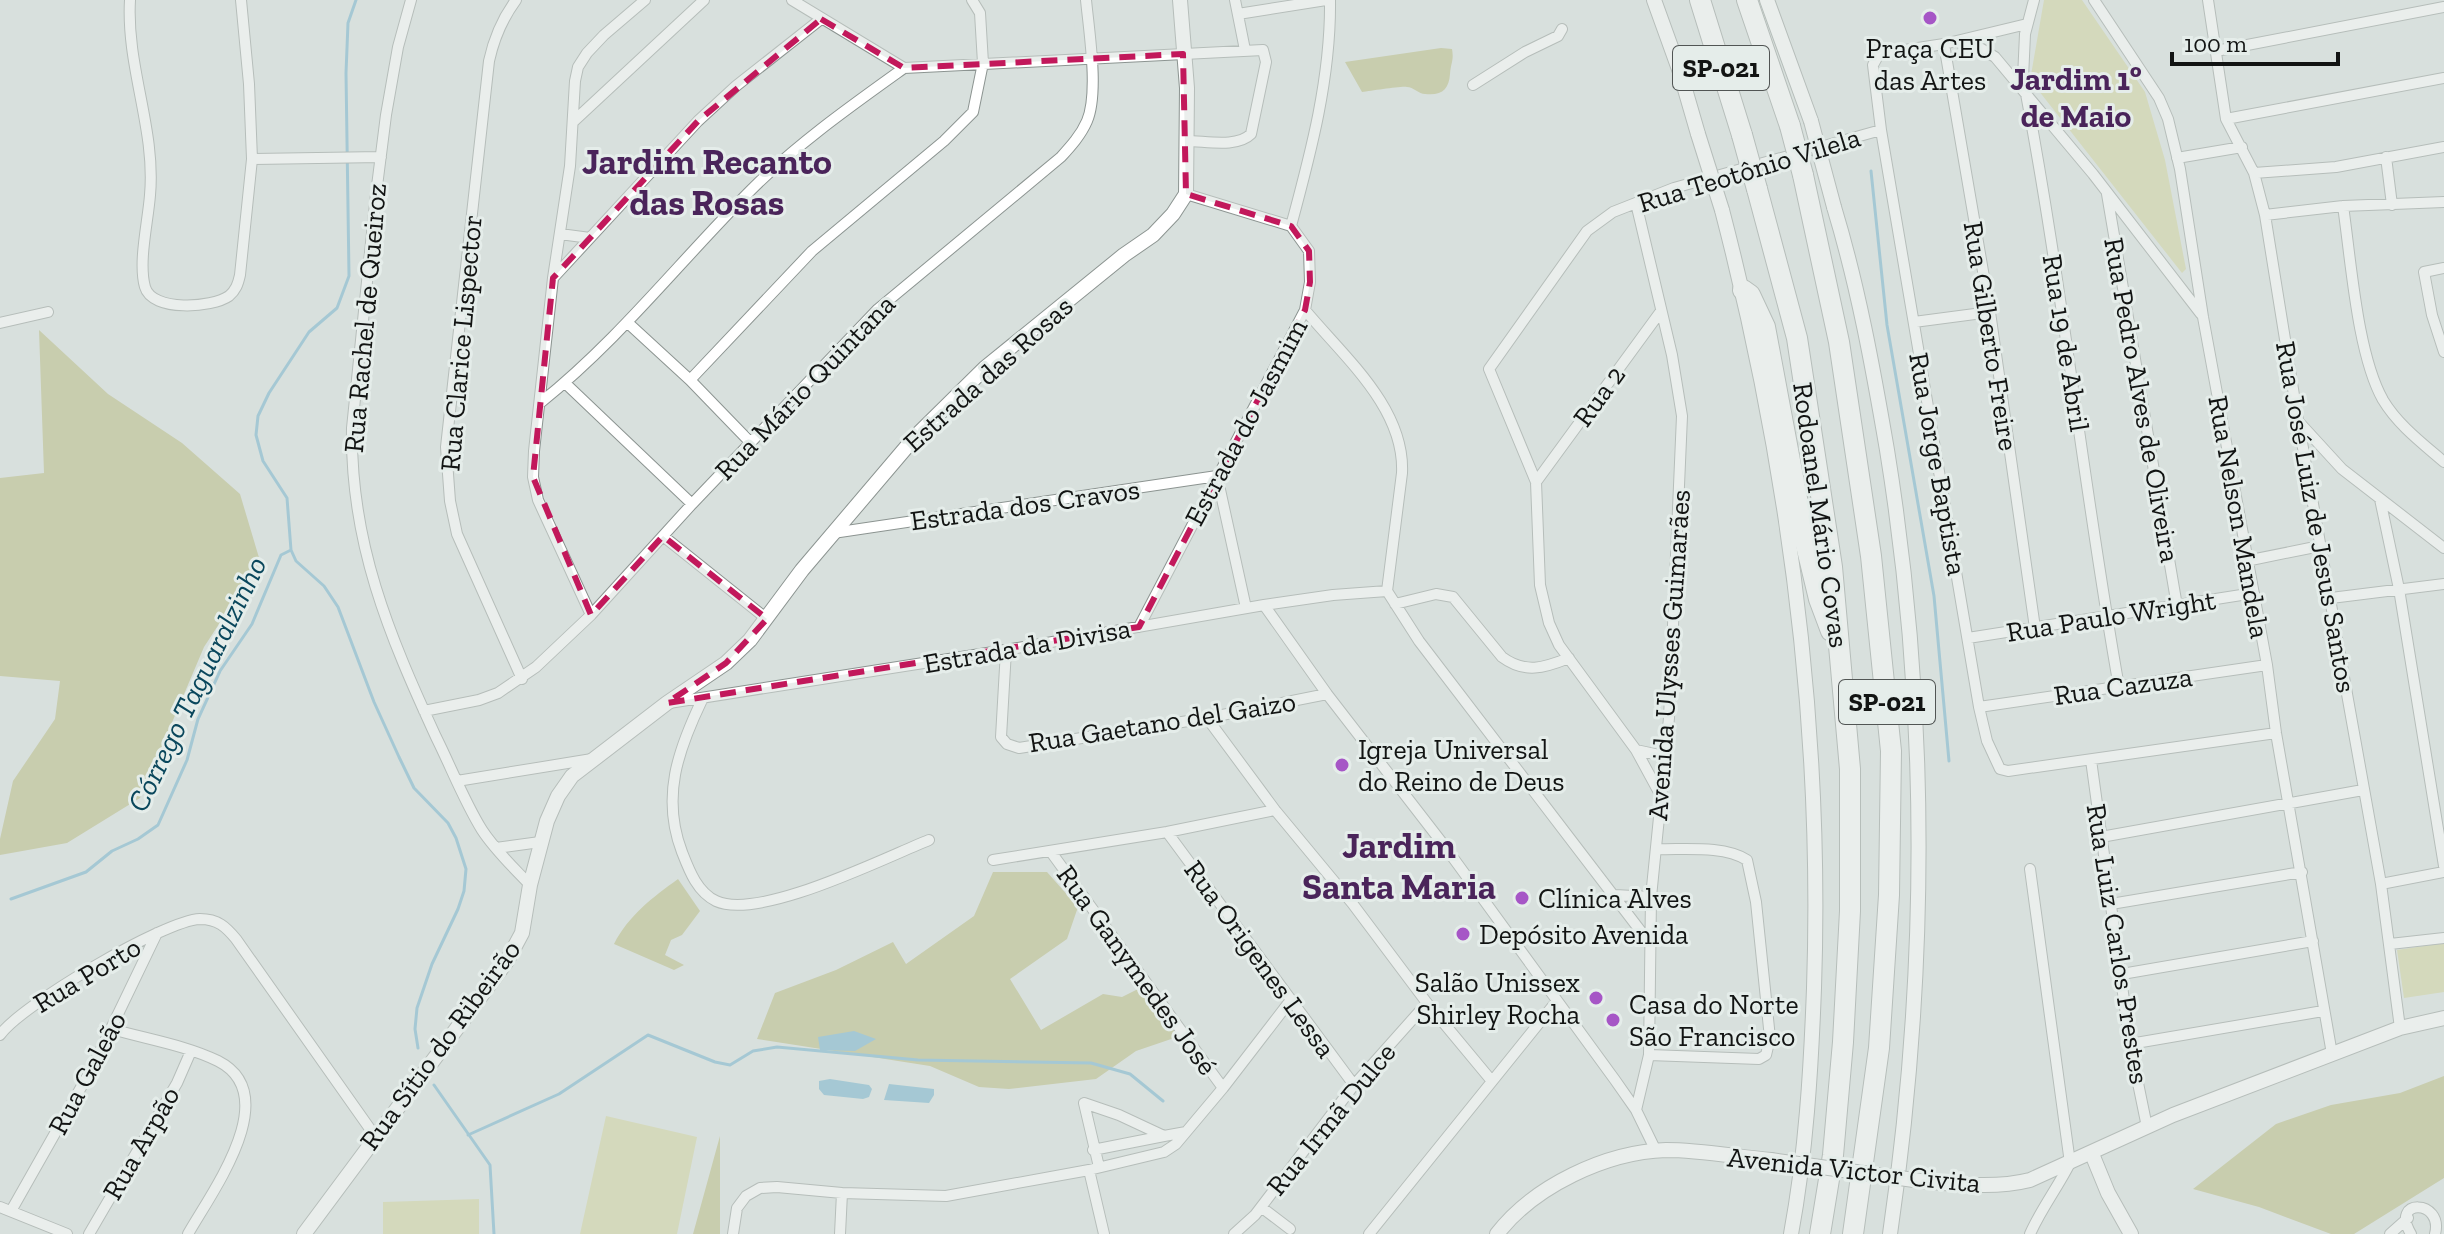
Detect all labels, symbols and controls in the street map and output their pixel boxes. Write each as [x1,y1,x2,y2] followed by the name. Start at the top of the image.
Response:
[1921,9,1939,27] marker: Praça CEU das Artes
[2172,16,2338,66] scale bar
[2184,29,2247,58] text: 100 m
[1866,32,1994,97] place label: Praça CEU das Artes
[1673,46,1769,90] road number: SP-021
[2010,60,2142,135] district label: Jardim 1º de Maio
[1634,120,1865,220] street label: Rua Teotônio Vilela
[582,140,832,224] district label: Jardim Recanto das Rosas
[337,182,393,454] street label: Rua Rachel de Queiroz
[433,213,489,473] street label: Rua Clarice Lispector
[1957,219,2025,453] street label: Rua Gilberto Freire
[2097,235,2187,565] street label: Rua Pedro Alves de Oliveira
[2036,252,2096,434] street label: Rua 19 de Abril
[708,287,902,487] street label: Rua Mário Quintana
[897,289,1079,459] street label: Estrada das Rosas
[1178,313,1314,531] street label: Estrada do Jasmim
[2269,339,2363,695] street label: Rua José Luiz de Jesus Santos
[1902,350,1974,578] street label: Rua Jorge Baptista
[1566,359,1632,433] street label: Rua 2
[1786,380,1856,650] street label: Rodoanel Mário Covas
[2201,393,2277,641] street label: Rua Nelson Mandela
[908,473,1142,537] street label: Estrada dos Cravos
[1641,488,1697,822] street label: Avenida Ulysses Guimarães
[120,551,274,817] water label: Córrego Taguaralzinho
[2004,583,2219,649] street label: Rua Paulo Wright
[921,611,1134,680] street label: Estrada da Divisa
[2052,660,2195,712] street label: Rua Cazuza
[1839,680,1935,724] road number: SP-021
[1026,685,1298,759] street label: Rua Gaetano del Gaizo
[1358,733,1565,798] place label: Igreja Universal do Reino de Deus
[1333,756,1351,774] marker: Igreja Universal do Reino de Deus
[2080,801,2156,1087] street label: Rua Luiz Carlos Prestes
[1302,824,1496,908] district label: Jardim Santa Maria
[1177,854,1343,1064] street label: Rua Origenes Lessa
[1050,859,1224,1081] street label: Rua Ganymedes José
[1538,882,1692,915] place label: Clínica Alves
[1513,889,1531,907] marker: Clínica Alves
[1479,918,1689,951] place label: Depósito Avenida
[1454,925,1472,943] marker: Depósito Avenida
[27,930,147,1020] street label: Rua Porto
[353,934,527,1156] street label: Rua Sítio do Ribeirão
[1415,966,1580,1031] place label: Salão Unissex Shirley Rocha
[1629,988,1799,1053] place label: Casa do Norte São Francisco
[1587,989,1605,1007] marker: Salão Unissex Shirley Rocha
[41,1006,133,1140] street label: Rua Galeão
[1604,1011,1622,1029] marker: Casa do Norte São Francisco
[1259,1036,1403,1202] street label: Rua Irmã Dulce
[95,1081,187,1205] street label: Rua Arpão
[1726,1140,1983,1200] street label: Avenida Victor Civita

